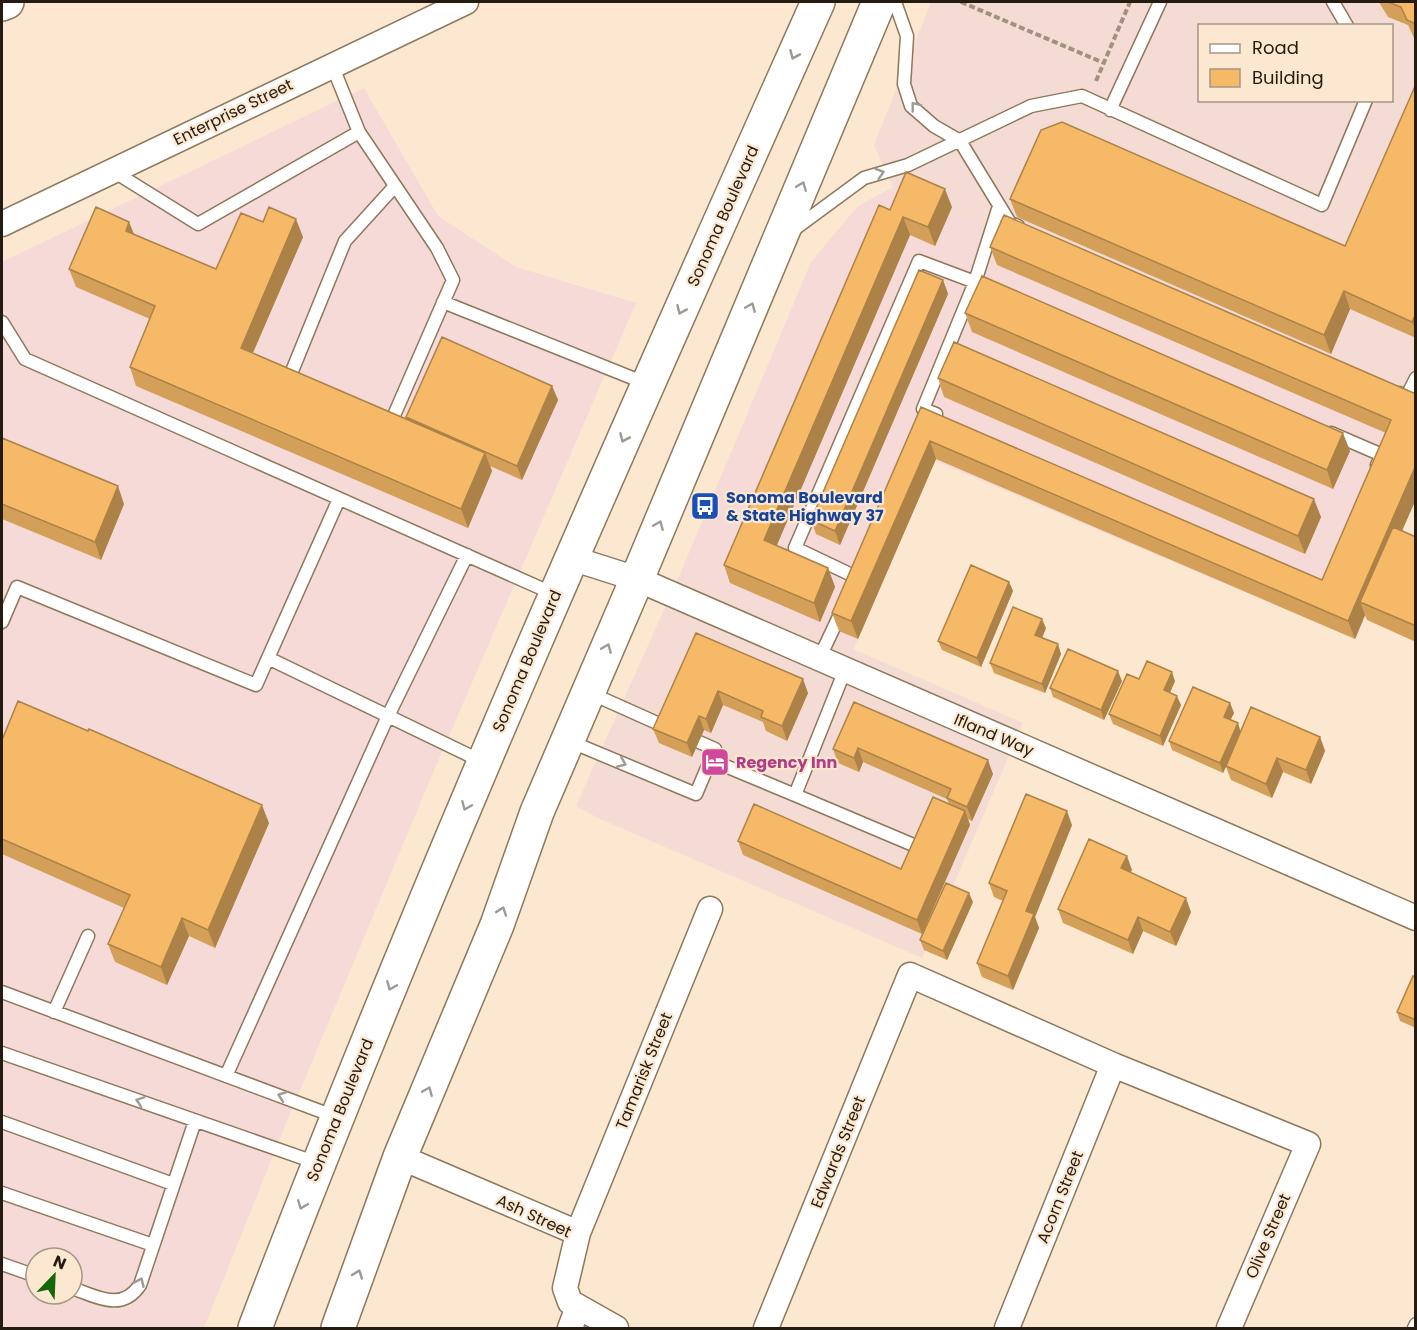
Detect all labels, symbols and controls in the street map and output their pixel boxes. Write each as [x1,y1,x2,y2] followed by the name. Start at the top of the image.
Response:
[1198,24,1393,102] legend
[1252,35,1299,60] text: Road
[790,48,802,59] one-way arrow
[1252,65,1324,90] text: Building
[169,73,297,151] street label: Enterprise Street
[911,102,922,113] one-way arrow
[681,142,765,290] street label: Sonoma Boulevard
[875,168,885,180] one-way arrow
[795,181,807,192] one-way arrow
[744,302,756,313] one-way arrow
[676,303,688,314] one-way arrow
[619,432,631,443] one-way arrow
[726,486,884,527] place label: Sonoma Boulevard & State Highway 37
[689,490,721,522] bus stop icon: Sonoma Boulevard & State Highway 37
[652,521,664,532] one-way arrow
[487,586,567,736] street label: Sonoma Boulevard
[600,643,612,654] one-way arrow
[951,708,1037,762] street label: Ifland Way
[699,746,731,778] hotel icon: Regency Inn
[736,751,837,774] place label: Regency Inn
[615,756,626,768] one-way arrow
[462,800,474,811] one-way arrow
[494,906,507,917] one-way arrow
[386,980,398,991] one-way arrow
[610,1009,678,1133] street label: Tamarisk Street
[301,1035,379,1185] street label: Sonoma Boulevard
[421,1087,433,1098] one-way arrow
[277,1091,287,1104] one-way arrow
[805,1092,871,1212] street label: Edwards Street
[135,1096,146,1109] one-way arrow
[1031,1147,1089,1247] street label: Acorn Street
[493,1189,575,1244] street label: Ash Street
[1240,1190,1296,1282] street label: Olive Street
[297,1199,309,1210] one-way arrow
[24,1246,84,1306] north arrow
[50,1250,70,1276] text: N
[350,1269,363,1279] one-way arrow
[133,1277,145,1288] one-way arrow

